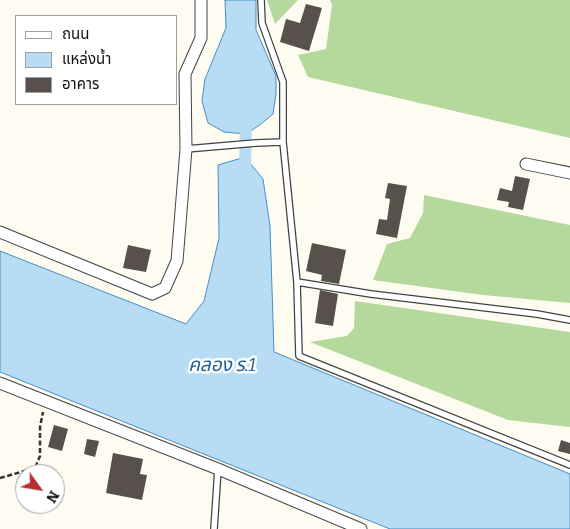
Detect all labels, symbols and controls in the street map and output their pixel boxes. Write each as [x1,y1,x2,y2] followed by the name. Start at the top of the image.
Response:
[15,15,178,105] legend
[62,25,89,43] text: ถนน
[62,50,111,68] text: แหล่งน้ำ
[62,75,99,93] text: อาคาร
[188,355,256,377] water label: คลอง ร.1
[15,464,65,514] north arrow
[42,488,62,506] text: N

